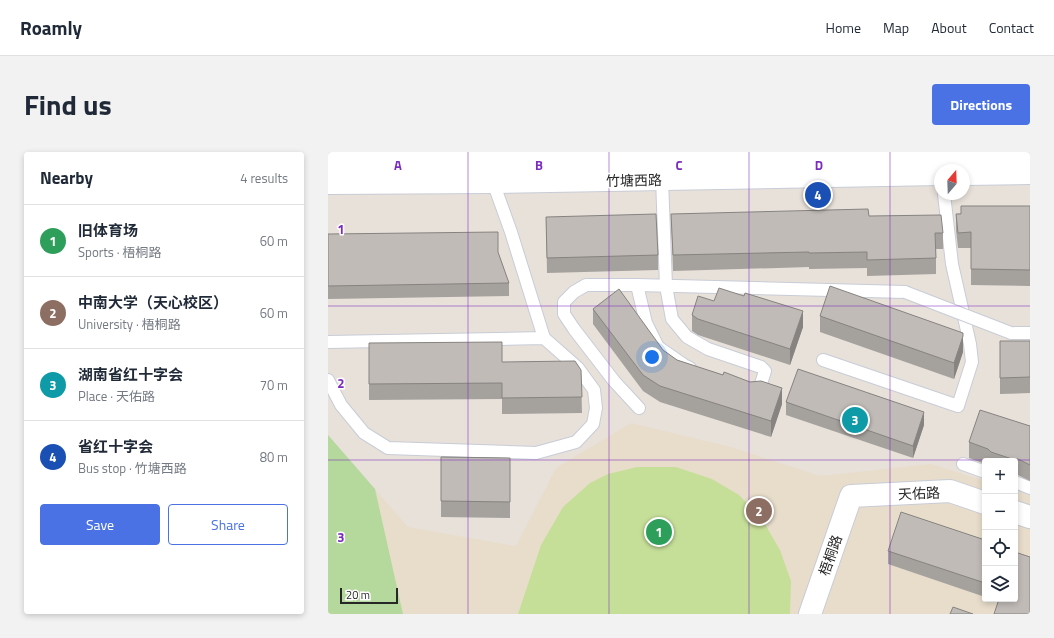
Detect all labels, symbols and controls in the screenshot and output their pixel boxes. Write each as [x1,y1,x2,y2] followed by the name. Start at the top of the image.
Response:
[20,13,82,42] text: Roamly
[826,17,861,38] text: Home
[883,17,909,38] text: Map
[931,17,967,38] text: About
[989,17,1034,38] text: Contact
[24,83,112,126] text: Find us
[932,84,1030,125] button: Directions
[394,155,402,175] text: A
[535,155,543,175] text: B
[675,155,683,175] text: C
[815,155,823,175] text: D
[934,164,970,200] north arrow
[40,165,93,191] text: Nearby
[240,168,288,188] text: 4 results
[606,169,662,191] street label: 竹塘西路
[805,180,831,210] pin: 4
[78,219,138,242] text: 旧体育场
[337,219,345,239] text: 1
[49,231,57,251] text: 1
[260,231,288,251] text: 60 m
[78,242,161,262] text: Sports · 梧桐路
[78,291,228,314] text: 中南大学（天心校区）
[49,303,57,323] text: 2
[260,303,288,323] text: 60 m
[78,314,181,334] text: University · 梧桐路
[642,347,662,367] your location
[78,363,183,386] text: 湖南省红十字会
[337,373,345,393] text: 2
[49,375,57,395] text: 3
[260,375,288,395] text: 70 m
[78,386,155,406] text: Place · 天佑路
[842,405,868,435] pin: 3
[78,435,153,458] text: 省红十字会
[49,447,57,467] text: 4
[260,447,288,467] text: 80 m
[78,458,187,478] text: Bus stop · 竹塘西路
[982,458,1018,602] map controls
[982,458,1018,494] button: +
[897,481,941,505] street label: 天佑路
[982,494,1018,530] button: −
[746,496,772,526] pin: 2
[40,504,160,545] button: Save
[168,504,288,545] button: Share
[646,517,672,547] pin: 1
[337,527,345,547] text: 3
[982,530,1018,566] button: locate
[813,532,847,578] street label: 梧桐路
[982,566,1018,602] button: layers
[340,586,398,605] scale bar
[346,587,370,603] text: 20 m

